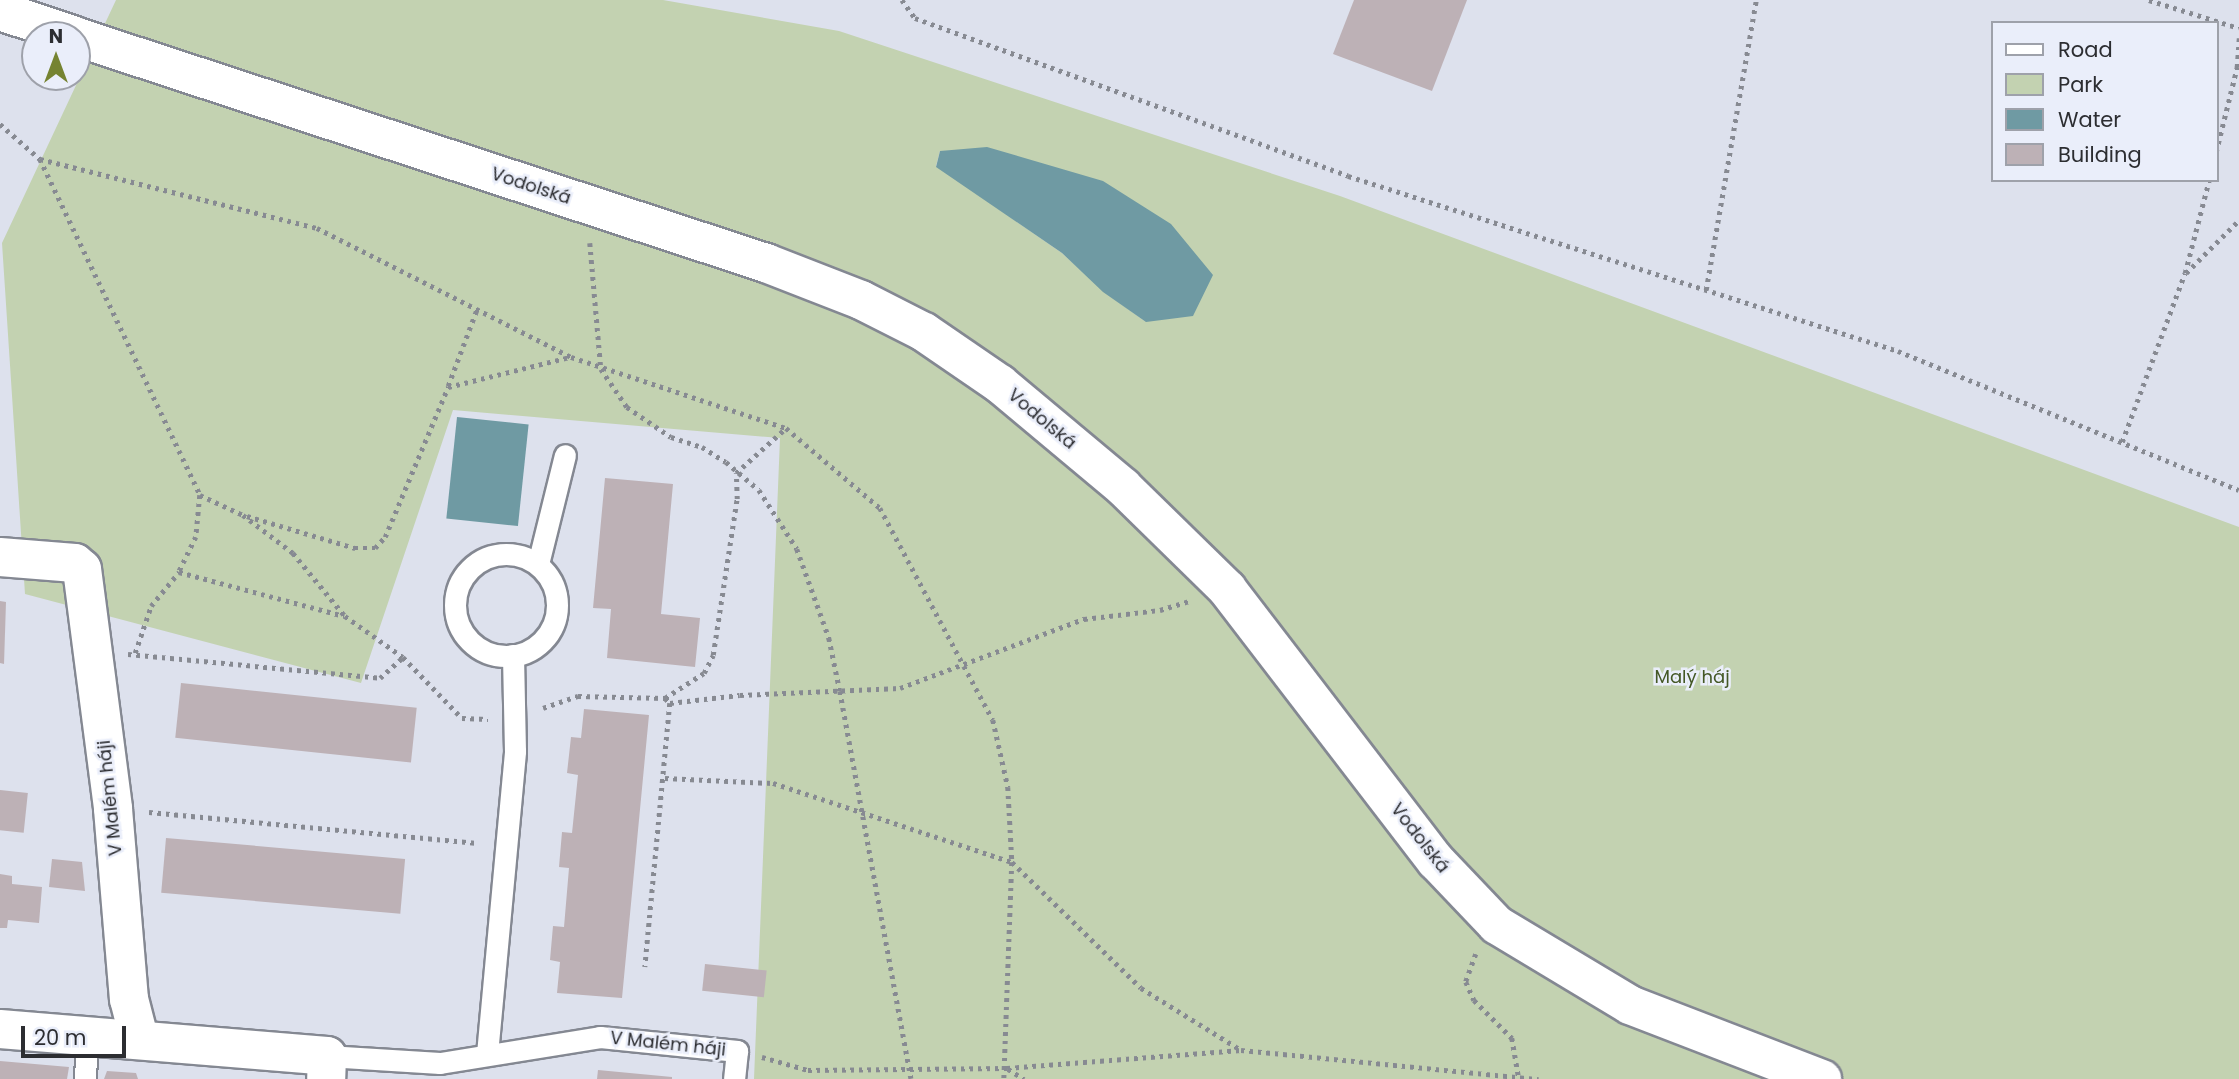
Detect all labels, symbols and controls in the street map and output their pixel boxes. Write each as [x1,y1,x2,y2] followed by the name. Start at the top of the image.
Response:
[21,21,91,91] north arrow
[1990,21,2218,182] legend
[49,23,63,50] text: N
[2058,35,2113,64] text: Road
[2058,70,2103,99] text: Park
[2058,105,2121,134] text: Water
[2058,140,2142,169] text: Building
[488,163,574,209] street label: Vodolská
[1003,384,1081,454] street label: Vodolská
[1654,666,1730,688] park label: Malý háj
[93,739,127,857] street label: V Malém háji
[1386,799,1454,877] street label: Vodolská
[24,1012,130,1056] scale bar
[34,1023,87,1052] text: 20 m
[609,1027,727,1061] street label: V Malém háji

